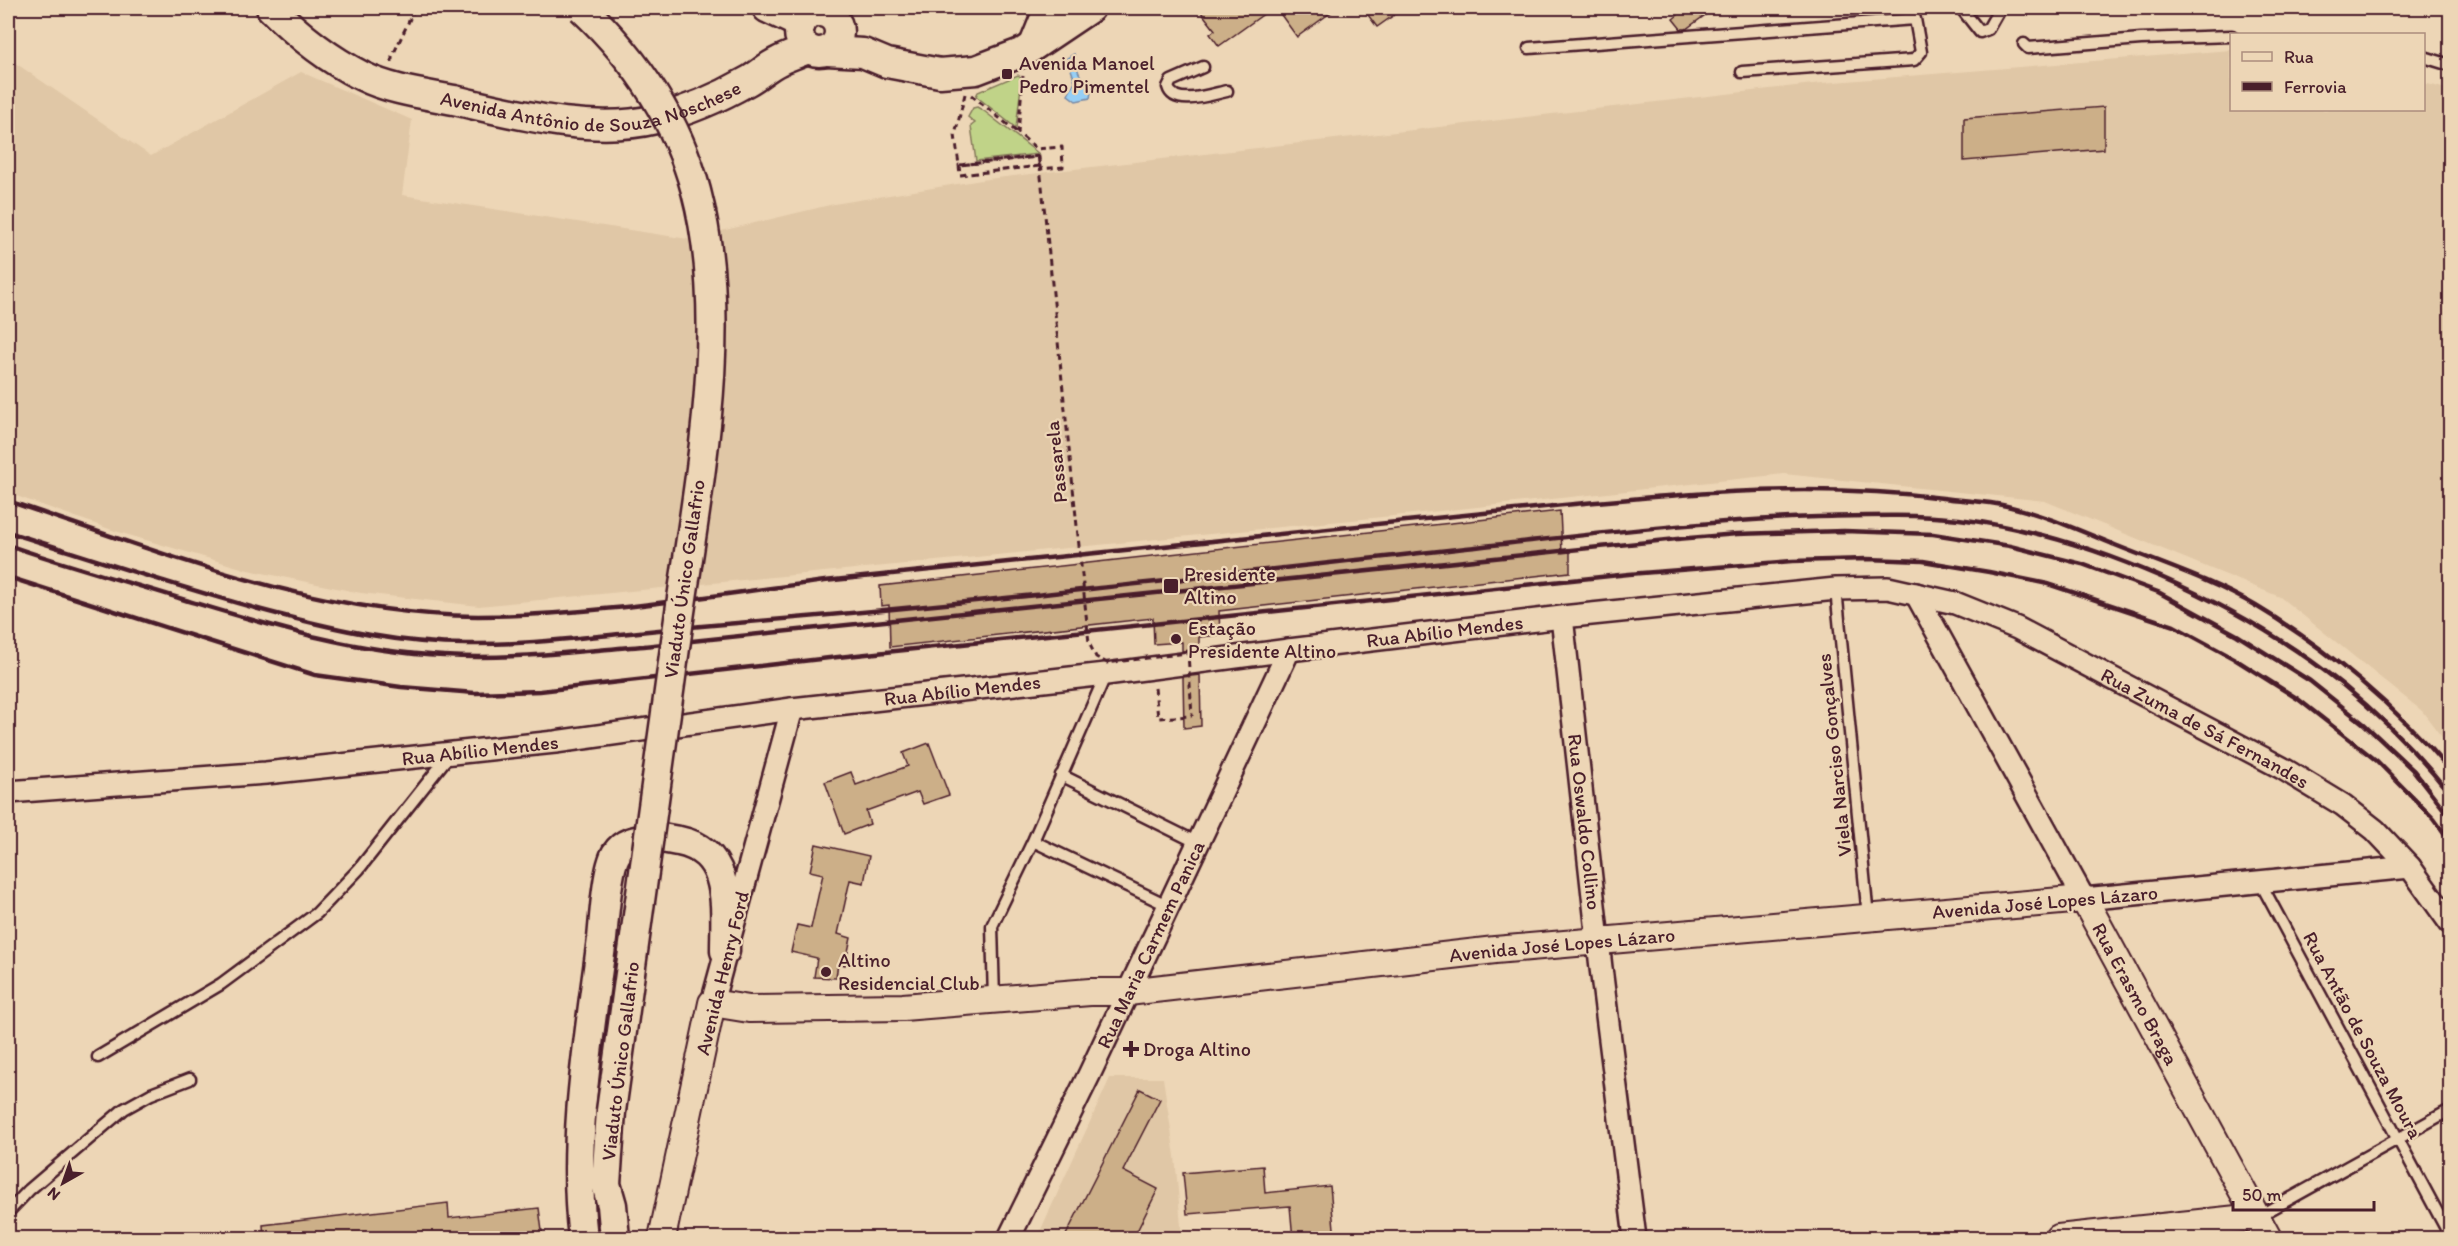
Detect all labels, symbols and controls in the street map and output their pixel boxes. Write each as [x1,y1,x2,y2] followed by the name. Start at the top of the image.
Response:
[2230,33,2425,111] legend
[2284,46,2314,68] text: Rua
[1019,51,1155,98] place label: Avenida Manoel Pedro Pimentel
[1000,67,1014,81] marker: Avenida Manoel Pedro Pimentel
[439,75,745,137] street label: Avenida Antônio de Souza Noschese
[2284,76,2347,98] text: Ferrovia
[1040,419,1072,504] street label: Passarela
[658,478,710,680] street label: Viaduto Único Gallafrio
[1184,562,1276,609] place label: Presidente Altino
[1162,577,1180,595] marker: Presidente Altino
[1365,610,1524,653] street label: Rua Abílio Mendes
[1188,616,1336,663] place label: Estação Presidente Altino
[1169,632,1183,646] marker: Estação Presidente Altino
[1811,652,1857,858] street label: Viela Narciso Gonçalves
[2097,663,2313,794] street label: Rua Zuma de Sá Fernandes
[883,669,1042,711] street label: Rua Abílio Mendes
[400,730,560,770] street label: Rua Abílio Mendes
[1563,732,1606,911] street label: Rua Oswaldo Collino
[1091,836,1210,1052] street label: Rua Maria Carmem Panica
[1931,880,2159,924] street label: Avenida José Lopes Lázaro
[690,888,754,1058] street label: Avenida Henry Ford
[2087,919,2184,1070] street label: Rua Erasmo Braga
[1448,922,1676,967] street label: Avenida José Lopes Lázaro
[2298,927,2428,1143] street label: Rua Antão de Souza Moura
[838,948,980,995] place label: Altino Residencial Club
[596,960,644,1162] street label: Viaduto Único Gallafrio
[819,965,833,979] marker: Altino Residencial Club
[1143,1037,1251,1061] place label: Droga Altino
[1124,1042,1138,1056] marker: Droga Altino
[33,1153,93,1213] north arrow
[2233,1174,2374,1212] scale bar
[43,1183,64,1205] text: N
[2242,1184,2282,1206] text: 50 m

